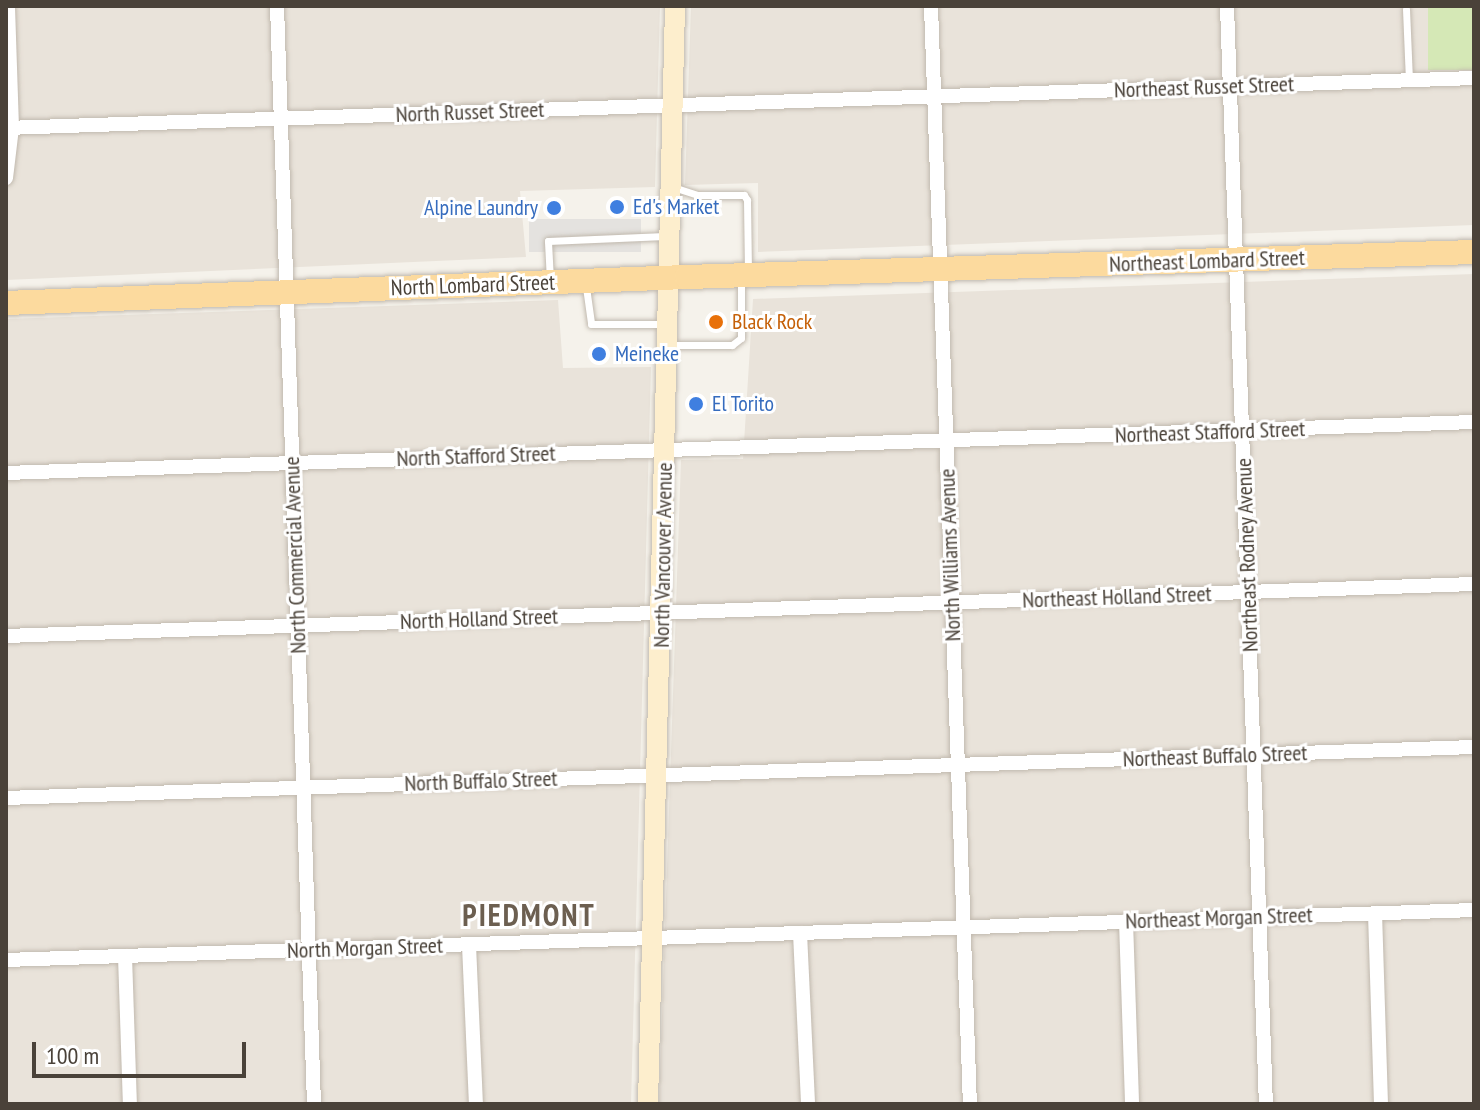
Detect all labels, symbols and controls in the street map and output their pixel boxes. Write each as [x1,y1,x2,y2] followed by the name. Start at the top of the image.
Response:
[1114,71,1294,103] street label: Northeast Russet Street
[395,96,545,128] street label: North Russet Street
[633,194,719,220] place label: Ed's Market
[424,195,538,221] place label: Alpine Laundry
[608,198,626,216] marker: Ed's Market
[545,199,563,217] marker: Alpine Laundry
[1109,244,1305,278] street label: Northeast Lombard Street
[390,269,556,301] street label: North Lombard Street
[732,309,813,335] place label: Black Rock
[707,313,725,331] marker: Black Rock
[615,341,679,367] place label: Meineke
[590,345,608,363] marker: Meineke
[712,391,774,417] place label: El Torito
[687,395,705,413] marker: El Torito
[1114,415,1306,449] street label: Northeast Stafford Street
[396,440,556,472] street label: North Stafford Street
[278,456,312,654] street label: North Commercial Avenue
[1230,457,1264,653] street label: Northeast Rodney Avenue
[648,462,678,648] street label: North Vancouver Avenue
[934,468,966,642] street label: North Williams Avenue
[1022,581,1212,613] street label: Northeast Holland Street
[400,603,558,635] street label: North Holland Street
[1122,740,1308,772] street label: Northeast Buffalo Street
[404,765,558,797] street label: North Buffalo Street
[462,897,596,933] district label: PIEDMONT
[1125,902,1313,934] street label: Northeast Morgan Street
[287,932,443,964] street label: North Morgan Street
[36,1026,250,1076] scale bar
[46,1040,99,1071] text: 100 m

